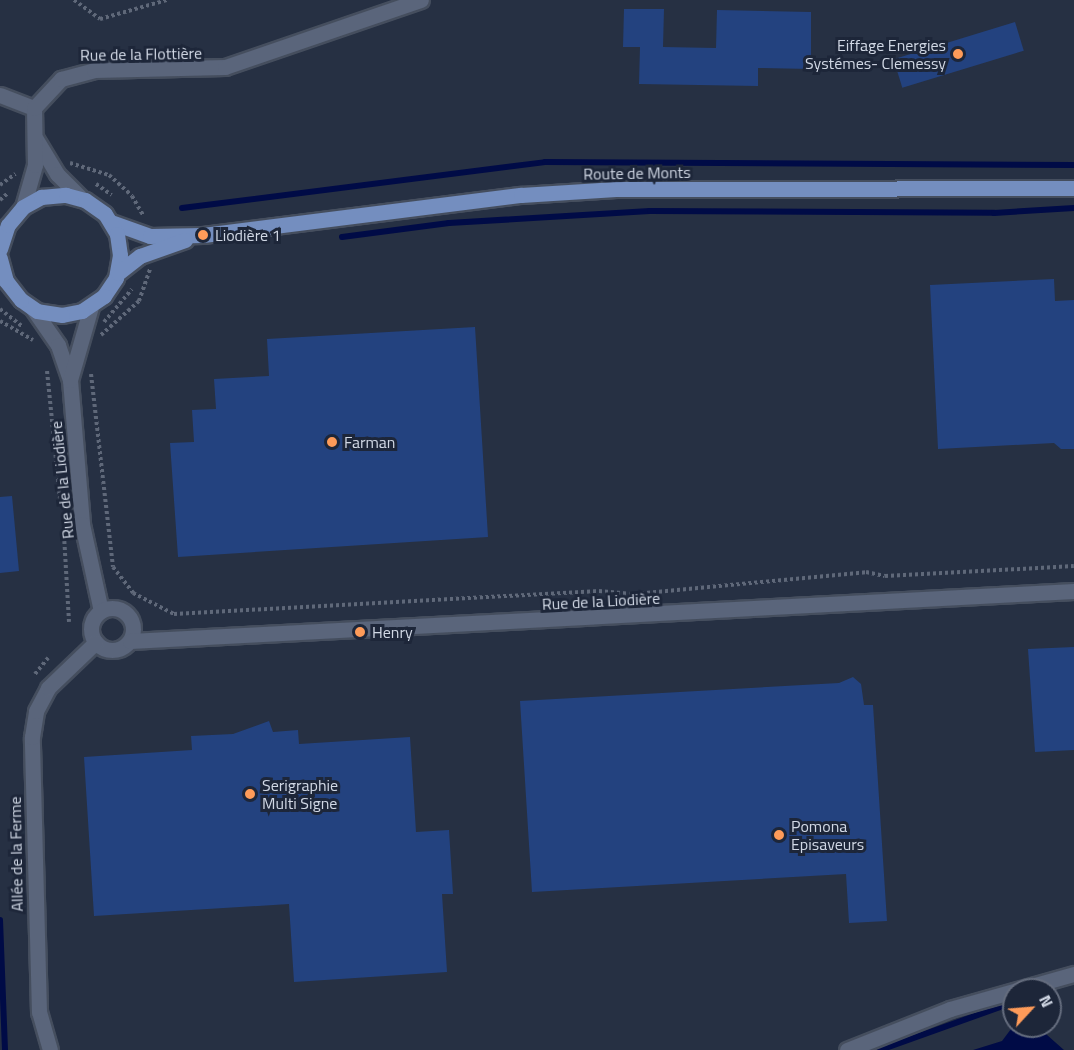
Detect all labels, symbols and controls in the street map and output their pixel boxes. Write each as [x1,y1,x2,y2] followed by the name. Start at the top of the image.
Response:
[805,35,946,73] place label: Eiffage Energies Systémes- Clemessy
[80,43,202,65] street label: Rue de la Flottière
[951,47,965,61] marker: Eiffage Energies Systémes- Clemessy
[583,162,691,184] street label: Route de Monts
[215,225,281,245] place label: Liodière 1
[196,228,210,242] marker: Liodière 1
[46,420,78,540] street label: Rue de la Liodière
[344,432,395,452] place label: Farman
[325,435,339,449] marker: Farman
[541,588,661,614] street label: Rue de la Liodière
[372,622,413,642] place label: Henry
[353,625,367,639] marker: Henry
[262,775,338,813] place label: Serigraphie Multi Signe
[243,787,257,801] marker: Serigraphie Multi Signe
[5,796,27,912] street label: Allée de la Ferme
[791,816,864,854] place label: Pomona Episaveurs
[772,828,786,842] marker: Pomona Episaveurs
[1002,978,1062,1038] north arrow
[1033,991,1060,1011] text: N

